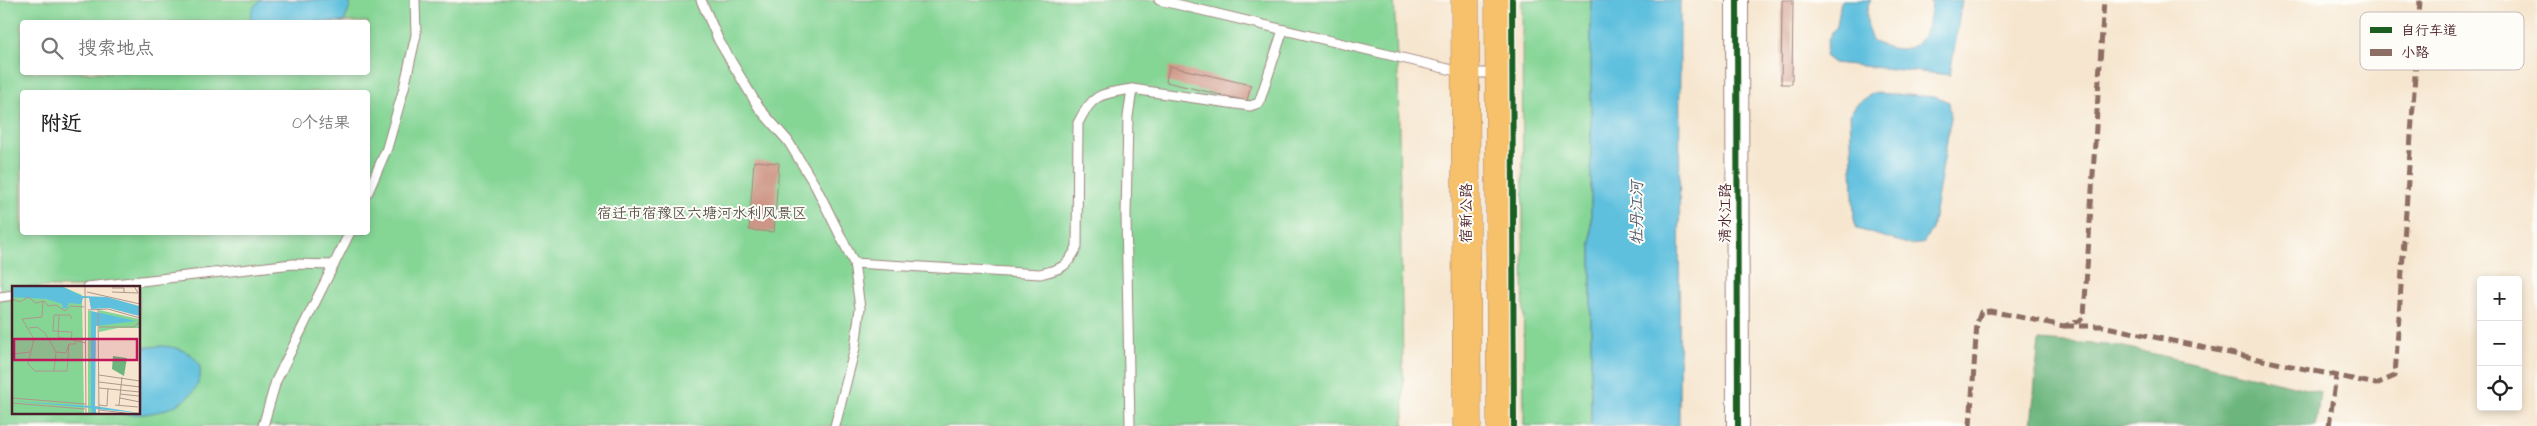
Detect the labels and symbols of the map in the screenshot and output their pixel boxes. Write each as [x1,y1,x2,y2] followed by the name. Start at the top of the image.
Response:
[2360,12,2524,70] legend
[2401,21,2457,41] text: 自行车道
[2401,43,2429,63] text: 小路
[1626,178,1648,245] water label: 牡丹江河
[1456,183,1477,243] street label: 宿新公路
[1715,183,1736,243] street label: 清水江路
[597,203,807,224] park label: 宿迁市宿豫区六塘河水利风景区
[12,286,140,414] inset map

